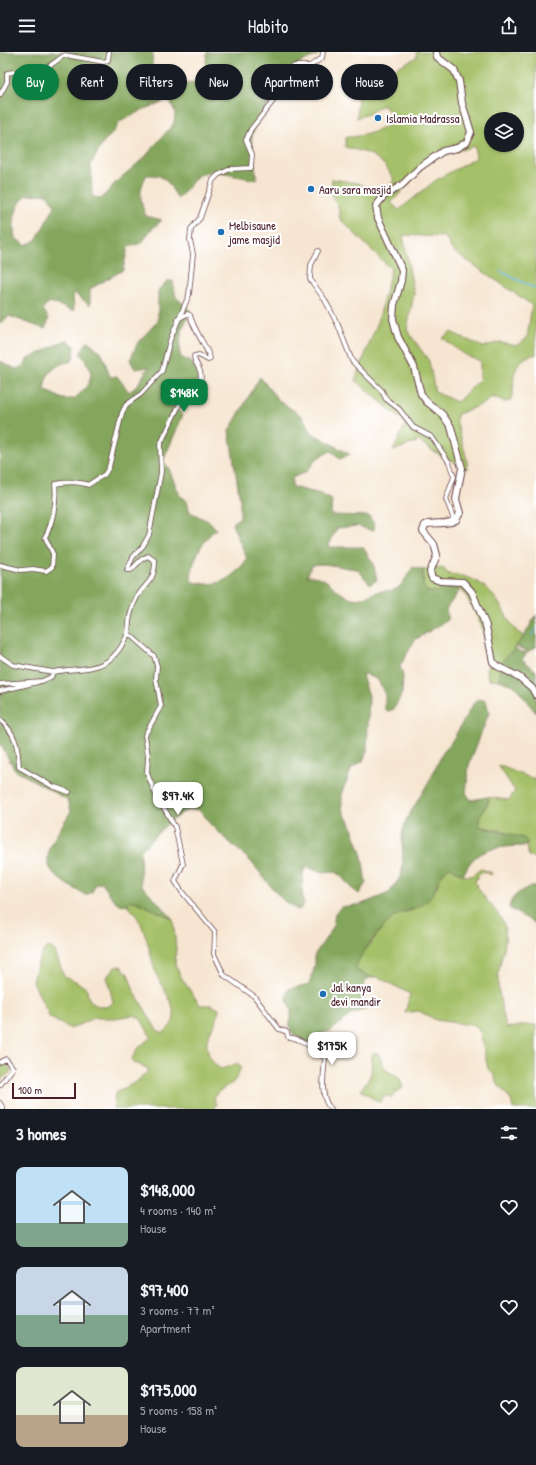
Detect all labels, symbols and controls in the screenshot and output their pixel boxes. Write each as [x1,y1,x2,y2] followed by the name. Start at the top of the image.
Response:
[248,14,288,39] text: Habito
[16,15,38,37] icon: menu
[498,15,520,37] icon: share
[12,64,59,100] chip: Buy
[67,64,118,100] chip: Rent
[126,64,187,100] chip: Filters
[195,64,243,100] chip: New
[251,64,333,100] chip: Apartment
[341,64,398,100] chip: House
[386,110,460,127] place label: Islamia Madrassa
[484,112,524,152] map controls
[484,112,524,152] button: layers
[373,113,383,123] marker: Islamia Madrassa
[319,181,391,198] place label: Aaru sara masjid
[306,184,316,194] marker: Aaru sara masjid
[227,217,280,248] place label: Melbisaune jame masjid
[216,227,226,237] marker: Melbisaune jame masjid
[156,379,212,413] pin: $148K
[170,383,198,401] text: $148K
[145,782,211,816] pin: $97.4K
[162,786,194,804] text: $97.4K
[331,979,381,1010] place label: Jal kanya devi mandir
[318,989,328,999] marker: Jal kanya devi mandir
[304,1032,360,1066] pin: $175K
[317,1036,347,1054] text: $175K
[12,1081,76,1100] scale bar
[18,1083,42,1097] text: 100 m
[16,1122,66,1145] text: 3 homes
[498,1122,520,1144] icon: filters
[140,1178,195,1201] text: $148,000
[48,1183,96,1231] icon: home
[498,1196,520,1218] icon: heart
[140,1201,216,1219] text: 4 rooms · 140 m²
[140,1219,167,1237] text: House
[140,1278,188,1301] text: $97,400
[48,1283,96,1331] icon: home
[498,1296,520,1318] icon: heart
[140,1301,214,1319] text: 3 rooms · 77 m²
[140,1319,191,1337] text: Apartment
[140,1378,197,1401] text: $175,000
[48,1383,96,1431] icon: home
[498,1396,520,1418] icon: heart
[140,1401,217,1419] text: 5 rooms · 158 m²
[140,1419,167,1437] text: House

